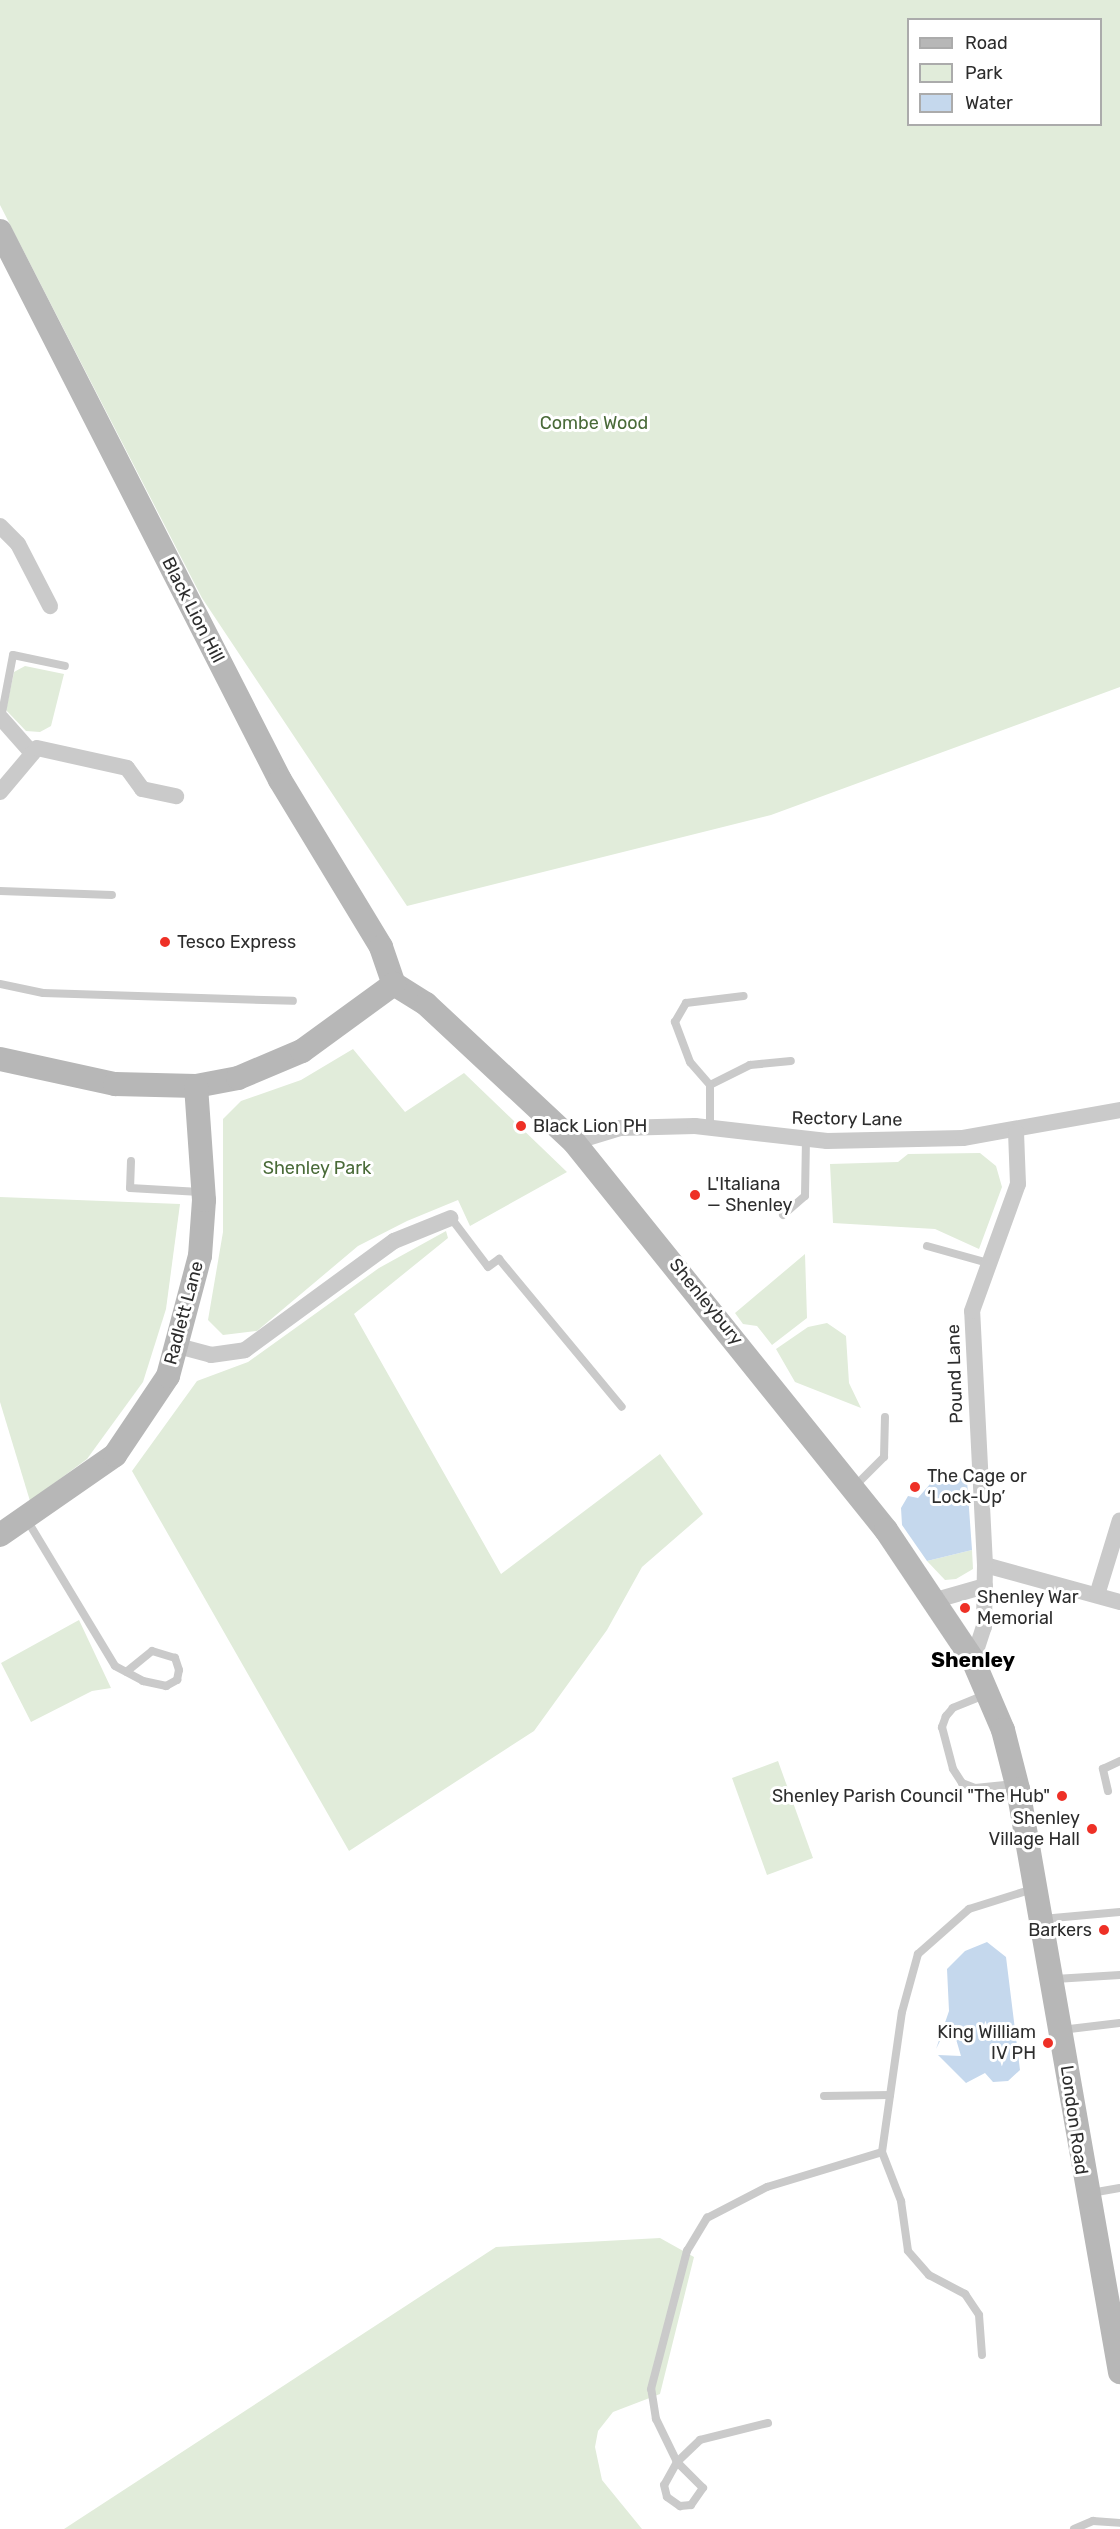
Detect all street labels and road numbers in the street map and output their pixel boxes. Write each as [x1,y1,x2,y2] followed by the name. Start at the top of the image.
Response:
[157,553,229,667] street label: Black Lion Hill
[791,1107,903,1131] street label: Rectory Lane
[664,1254,748,1350] street label: Shenleybury
[160,1259,208,1367] street label: Radlett Lane
[942,1324,968,1424] street label: Pound Lane
[1056,2064,1092,2176] street label: London Road

